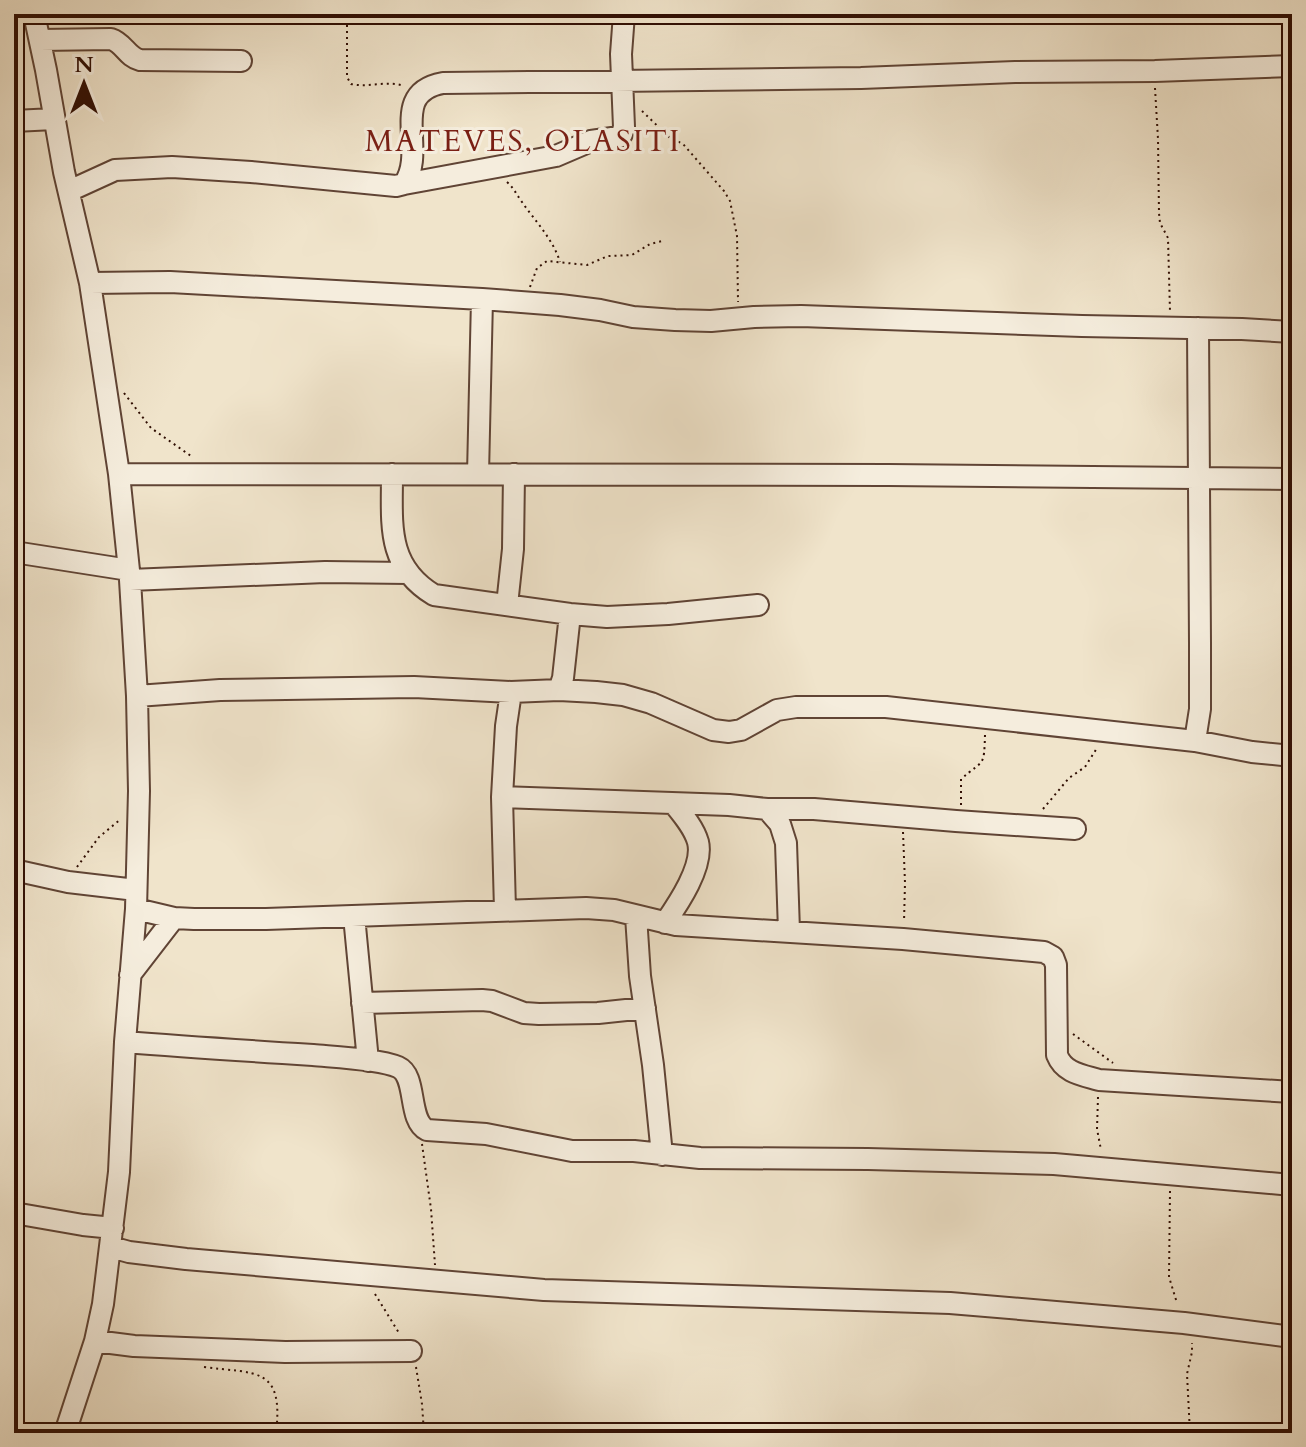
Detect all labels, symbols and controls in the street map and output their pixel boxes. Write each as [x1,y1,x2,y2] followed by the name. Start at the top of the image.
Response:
[44,44,124,124] north arrow
[74,50,94,80] text: N
[365,121,681,162] district label: MATEVES, OLASITI

